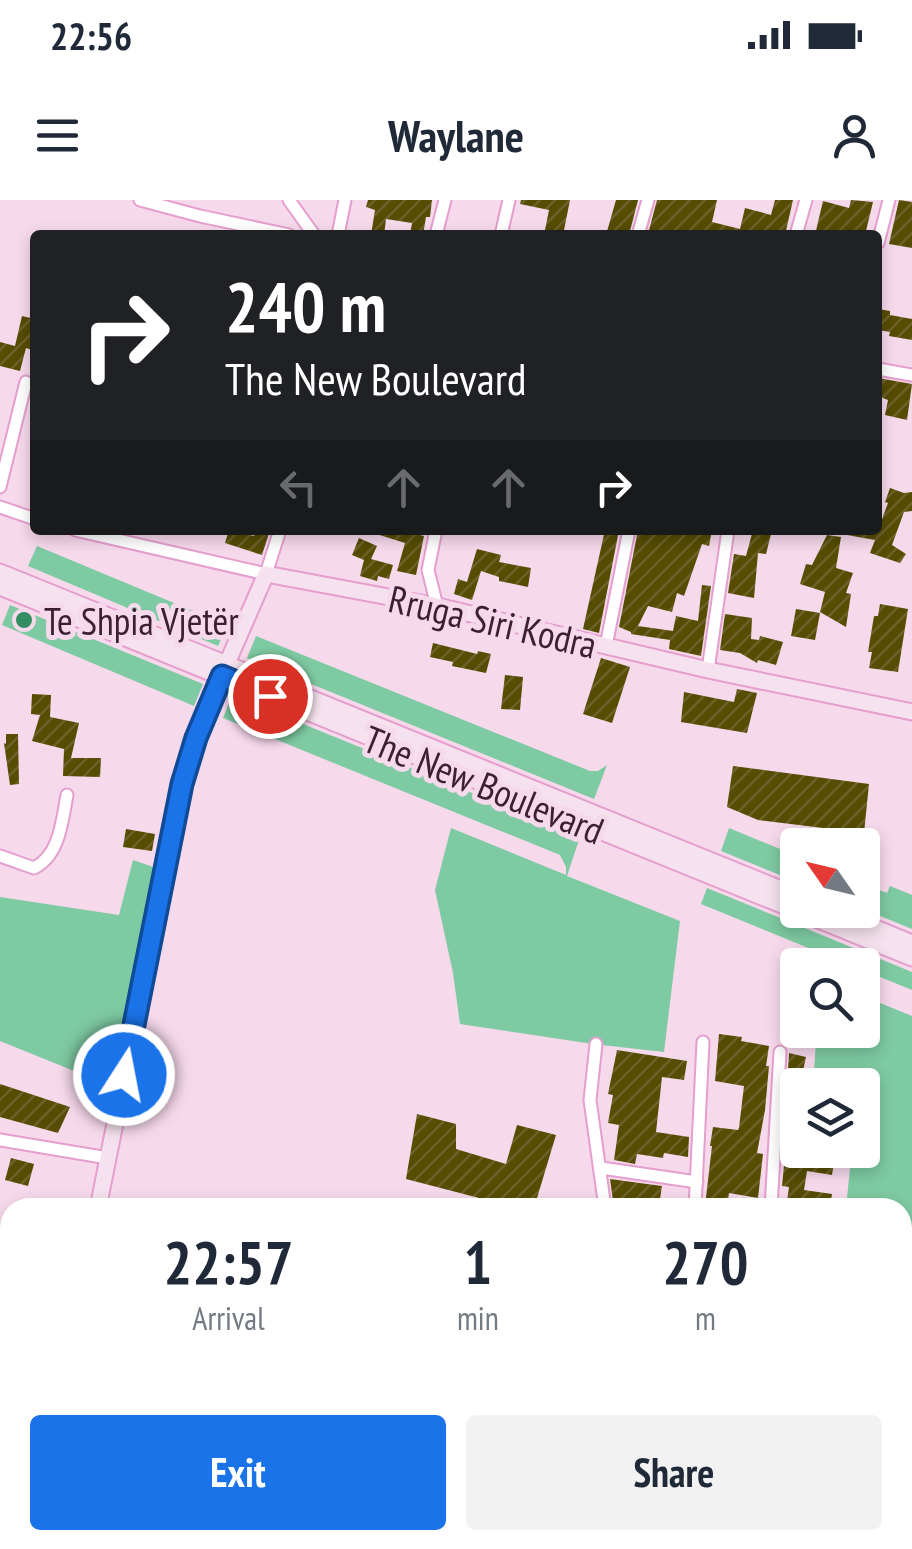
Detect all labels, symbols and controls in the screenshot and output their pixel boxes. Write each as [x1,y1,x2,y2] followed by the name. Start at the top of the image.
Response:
[50,11,132,60] text: 22:56
[388,106,524,164] text: Waylane
[30,108,85,163] icon: menu
[827,108,882,163] icon: person
[225,261,386,351] text: 240 m
[60,270,190,400] icon: right
[225,349,526,407] text: The New Boulevard
[271,460,326,515] icon: left
[376,460,431,515] icon: ahead
[481,460,536,515] icon: ahead
[586,460,641,515] icon: right
[384,573,602,669] street label: Rruga Siri Kodra
[44,596,239,645] place label: Te Shpia Vjetër
[13,609,35,631] marker: Te Shpia Vjetër
[228,654,313,739] pin
[243,669,298,724] icon: arrive
[357,714,611,854] street label: The New Boulevard
[780,828,880,928] north arrow
[780,828,880,1168] map controls
[780,948,880,1048] button: search
[72,1023,176,1127] position arrow
[780,1068,880,1168] button: layers
[164,1223,293,1301] text: 22:57
[464,1223,492,1301] text: 1
[662,1223,748,1301] text: 270
[192,1297,265,1339] text: Arrival
[457,1297,499,1339] text: min
[695,1297,716,1339] text: m
[30,1415,446,1530] button: Exit
[466,1415,882,1530] button: Share

